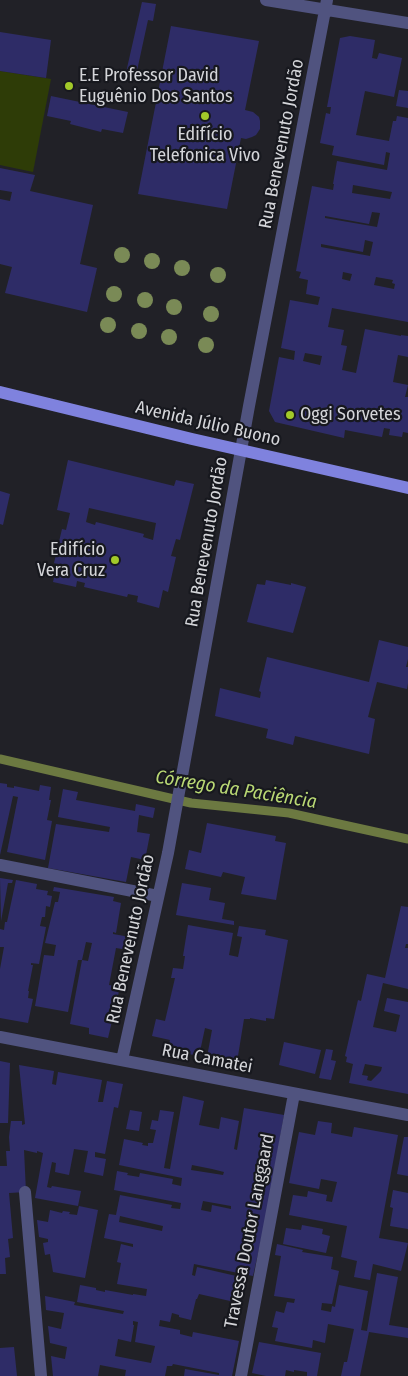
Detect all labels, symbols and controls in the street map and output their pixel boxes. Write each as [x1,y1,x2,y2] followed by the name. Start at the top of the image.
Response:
[255,57,309,231] street label: Rua Benevenuto Jordão
[79,65,233,108] place label: E.E Professor David Euguênio Dos Santos
[63,80,75,92] marker: E.E Professor David Euguênio Dos Santos
[199,110,211,122] marker: Edifício Telefonica Vivo
[150,124,260,166] place label: Edifício Telefonica Vivo
[133,397,283,451] street label: Avenida Júlio Buono
[300,404,401,426] place label: Oggi Sorvetes
[284,409,296,421] marker: Oggi Sorvetes
[181,455,233,629] street label: Rua Benevenuto Jordão
[37,539,105,582] place label: Edifício Vera Cruz
[109,554,121,566] marker: Edifício Vera Cruz
[154,766,318,814] water label: Córrego da Paciência
[103,852,159,1026] street label: Rua Benevenuto Jordão
[160,1040,254,1078] street label: Rua Camatei
[221,1132,279,1330] street label: Travessa Doutor Langgaard

